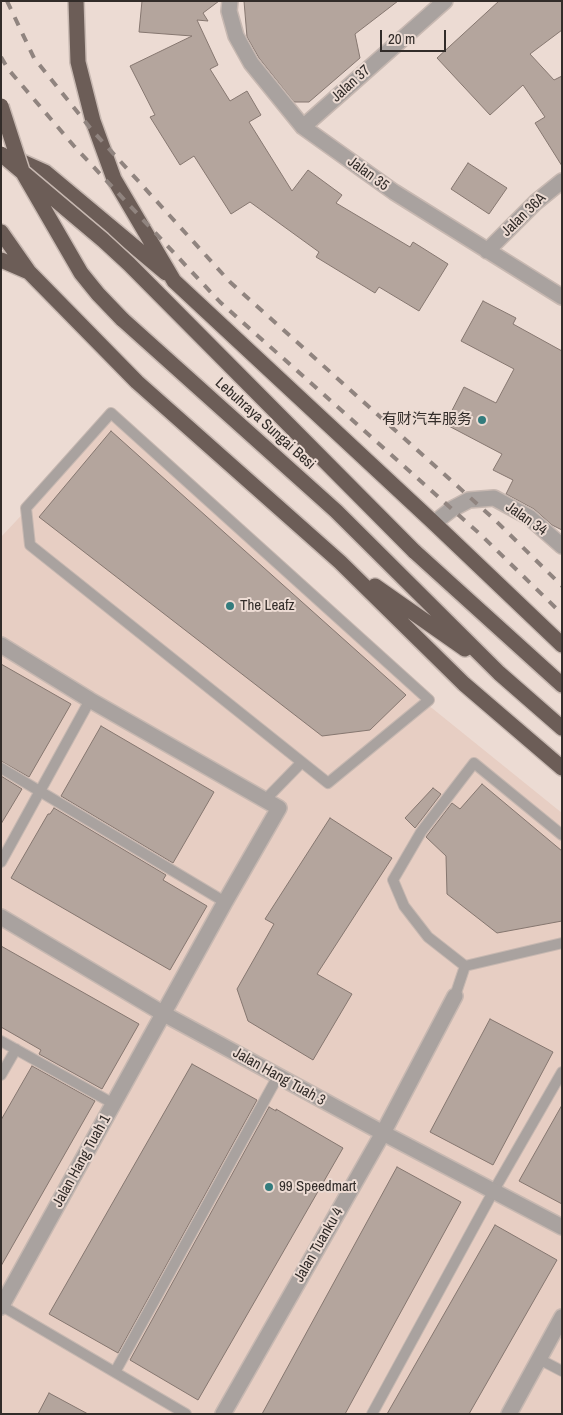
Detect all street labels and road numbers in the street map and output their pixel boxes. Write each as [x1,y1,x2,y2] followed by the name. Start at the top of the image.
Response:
[328,62,374,106] street label: Jalan 37
[344,153,392,195] street label: Jalan 35
[498,190,550,240] street label: Jalan 36A
[211,374,319,474] street label: Lebuhraya Sungai Besi
[502,498,550,540] street label: Jalan 34
[230,1044,328,1110] street label: Jalan Hang Tuah 3
[49,1112,115,1210] street label: Jalan Hang Tuah 1
[290,1205,348,1285] street label: Jalan Tuanku 4

